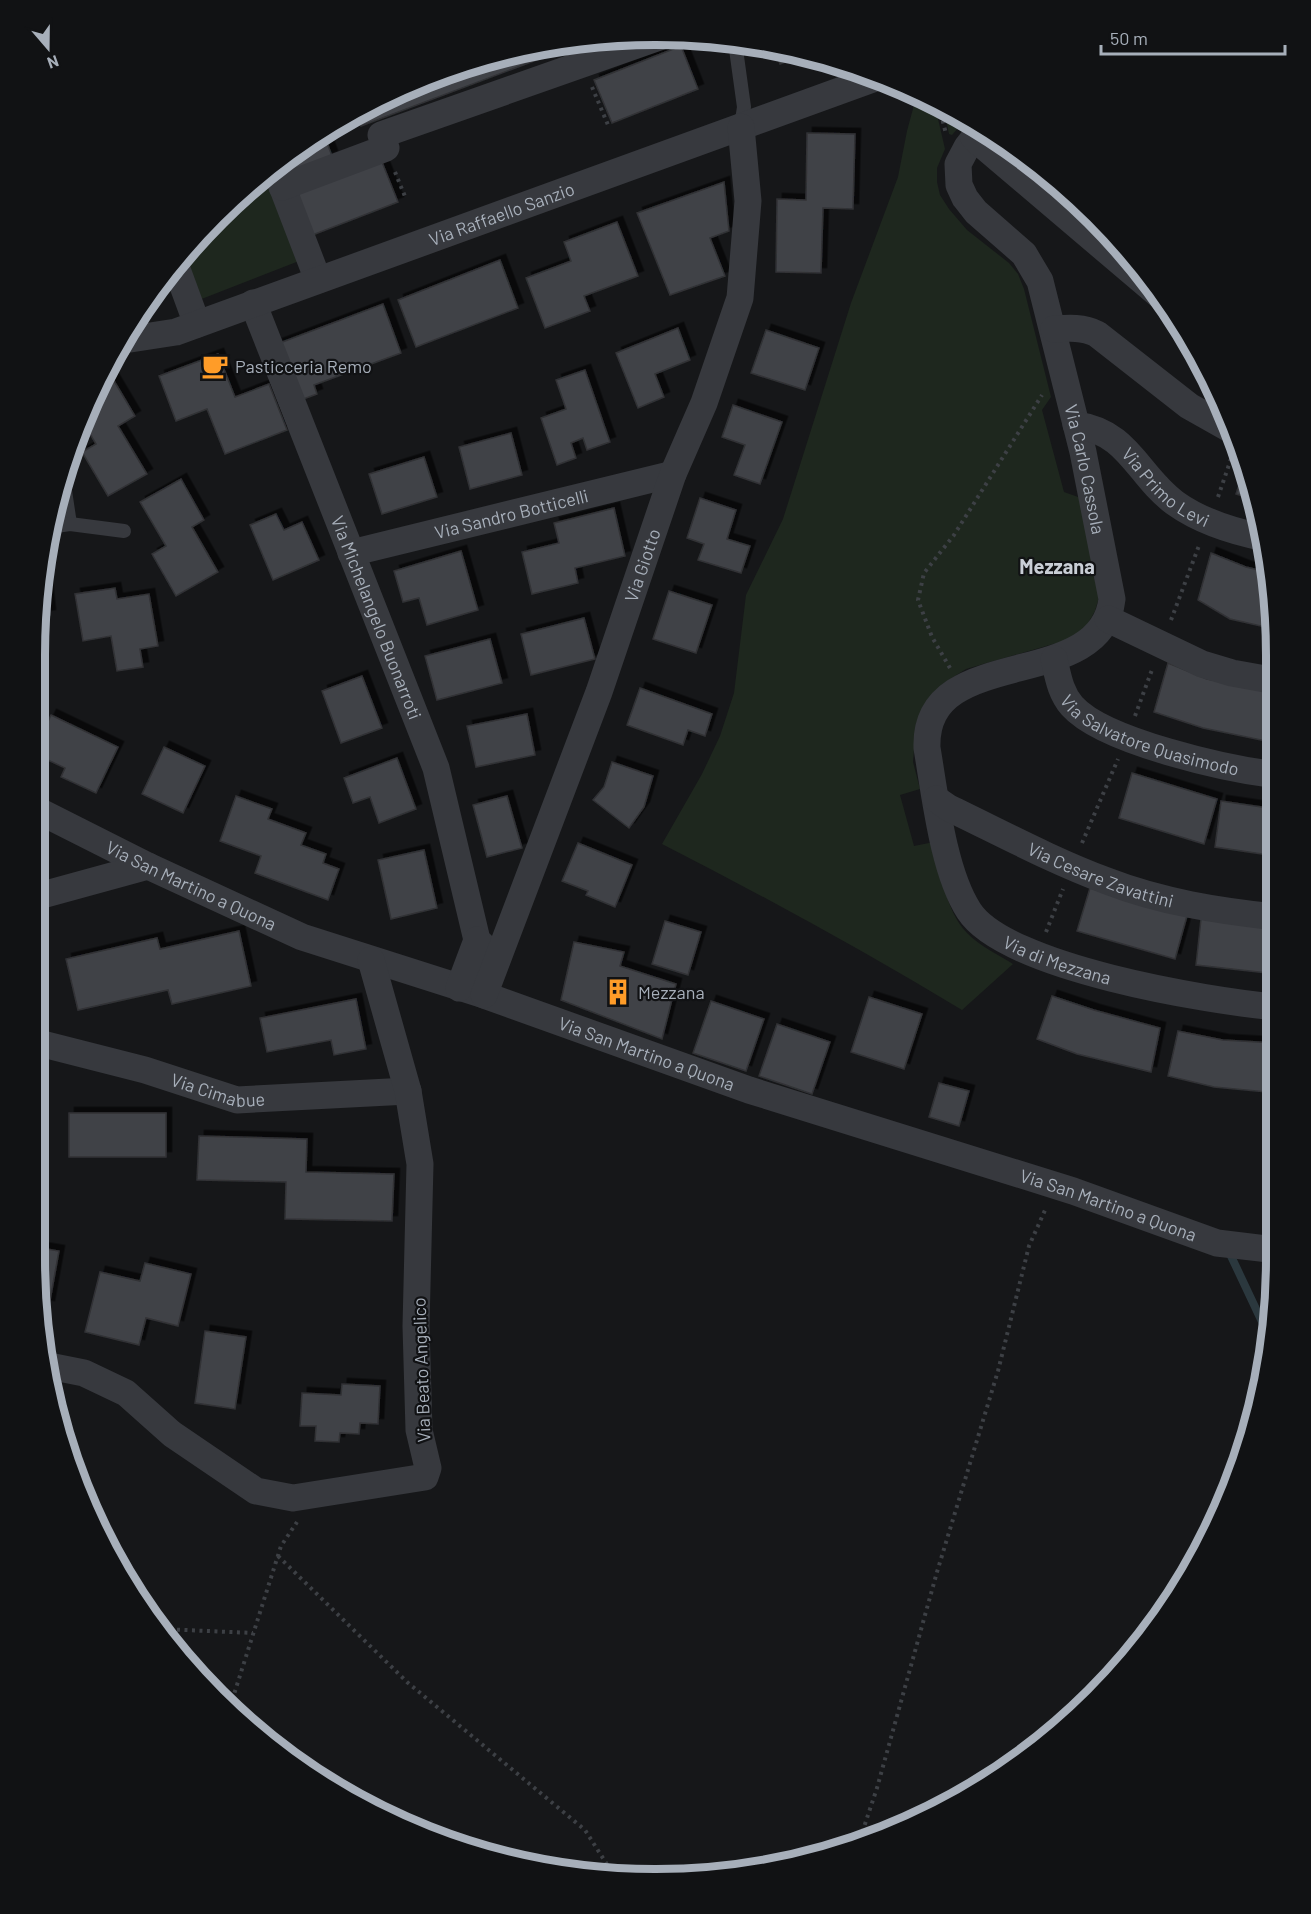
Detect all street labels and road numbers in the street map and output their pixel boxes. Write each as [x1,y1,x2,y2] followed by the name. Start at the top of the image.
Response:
[426,177,577,250] street label: Via Raffaello Sanzio
[1060,402,1110,536] street label: Via Carlo Cassola
[1117,443,1213,531] street label: Via Primo Levi
[432,484,590,543] street label: Via Sandro Botticelli
[327,512,427,723] street label: Via Michelangelo Buonarroti
[619,526,665,605] street label: Via Giotto
[1056,690,1241,780] street label: Via Salvatore Quasimodo
[103,836,280,935] street label: Via San Martino a Quona
[1024,837,1176,912] street label: Via Cesare Zavattini
[1000,930,1113,989] street label: Via di Mezzana
[556,1012,738,1095] street label: Via San Martino a Quona
[168,1068,266,1111] street label: Via Cimabue
[1017,1164,1200,1246] street label: Via San Martino a Quona
[407,1297,435,1443] street label: Via Beato Angelico

